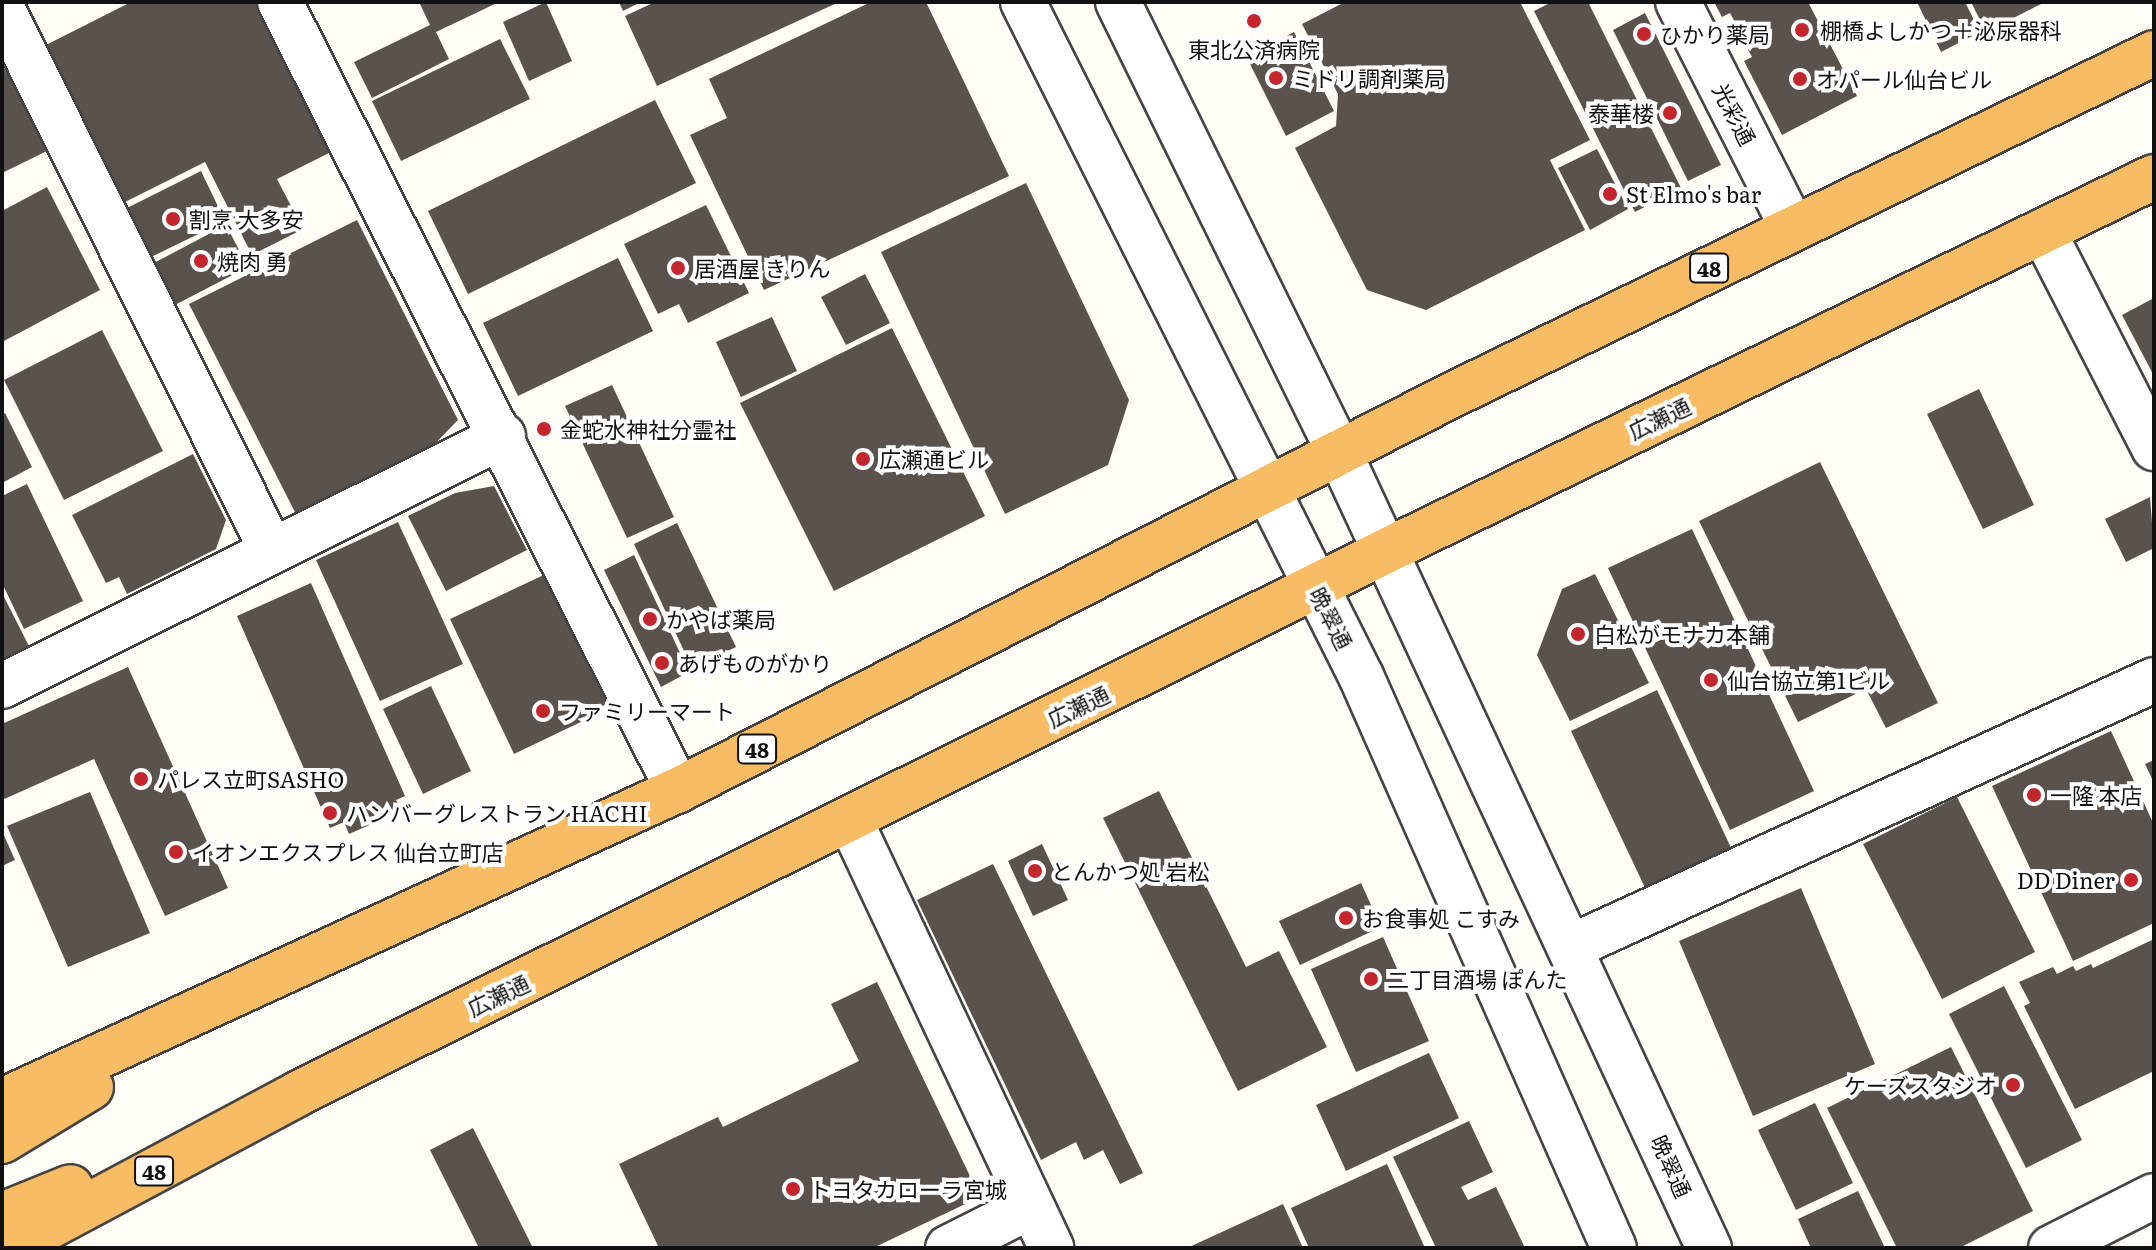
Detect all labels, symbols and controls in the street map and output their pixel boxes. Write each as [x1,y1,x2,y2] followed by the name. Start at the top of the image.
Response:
[1243,10,1265,32] marker: 東北公済病院
[1820,17,2062,43] place label: 棚橋よしかつ＋泌尿器科
[1791,19,1813,41] marker: 棚橋よしかつ＋泌尿器科
[1660,21,1770,47] place label: ひかり薬局
[1635,25,1653,43] marker: ひかり薬局
[1188,36,1320,62] place label: 東北公済病院
[1292,65,1446,91] place label: ミドリ調剤薬局
[1816,66,1992,92] place label: オパール仙台ビル
[1267,69,1285,87] marker: ミドリ調剤薬局
[1791,70,1809,88] marker: オパール仙台ビル
[1708,79,1762,149] street label: 光彩通
[1588,100,1654,126] place label: 泰華楼
[1661,104,1679,122] marker: 泰華楼
[1626,181,1761,207] place label: St Elmo's bar
[1601,185,1619,203] marker: St Elmo's bar
[189,206,303,232] place label: 割烹 大多安
[164,210,182,228] marker: 割烹 大多安
[217,248,287,274] place label: 焼肉 勇
[192,252,210,270] marker: 焼肉 勇
[1689,252,1729,284] road number: 48
[694,255,830,281] place label: 居酒屋 きりん
[669,259,687,277] marker: 居酒屋 きりん
[1624,392,1694,444] street label: 広瀬通
[560,416,736,442] place label: 金蛇水神社分霊社
[535,420,553,438] marker: 金蛇水神社分霊社
[879,446,989,472] place label: 広瀬通ビル
[854,450,872,468] marker: 広瀬通ビル
[1305,583,1359,653] street label: 晩翠通
[666,606,776,632] place label: かやば薬局
[641,610,659,628] marker: かやば薬局
[1594,621,1770,647] place label: 白松がモナカ本舗
[1569,625,1587,643] marker: 白松がモナカ本舗
[678,650,832,676] place label: あげものがかり
[653,654,671,672] marker: あげものがかり
[1727,667,1890,693] place label: 仙台協立第1ビル
[1702,671,1720,689] marker: 仙台協立第1ビル
[1043,680,1113,732] street label: 広瀬通
[559,698,735,724] place label: ファミリーマート
[534,702,552,720] marker: ファミリーマート
[737,733,777,765] road number: 48
[157,766,344,792] place label: パレス立町SASHO
[132,770,150,788] marker: パレス立町SASHO
[2050,782,2142,808] place label: 一隆 本店
[2025,786,2043,804] marker: 一隆 本店
[346,800,647,826] place label: ハンバーグレストラン HACHI
[321,804,339,822] marker: ハンバーグレストラン HACHI
[192,839,504,865] place label: イオンエクスプレス 仙台立町店
[167,843,185,861] marker: イオンエクスプレス 仙台立町店
[1051,858,1209,884] place label: とんかつ処 岩松
[1026,862,1044,880] marker: とんかつ処 岩松
[2017,867,2115,893] place label: DD Diner
[2122,871,2140,889] marker: DD Diner
[1362,905,1520,931] place label: お食事処 こすみ
[1337,909,1355,927] marker: お食事処 こすみ
[1387,966,1567,992] place label: 二丁目酒場 ぽんた
[463,969,533,1021] street label: 広瀬通
[1362,970,1380,988] marker: 二丁目酒場 ぽんた
[1843,1072,1997,1098] place label: ケーズスタジオ
[2004,1076,2022,1094] marker: ケーズスタジオ
[1647,1130,1697,1202] street label: 晩翠通
[134,1155,174,1187] road number: 48
[809,1176,1007,1202] place label: トヨタカローラ宮城
[784,1180,802,1198] marker: トヨタカローラ宮城

